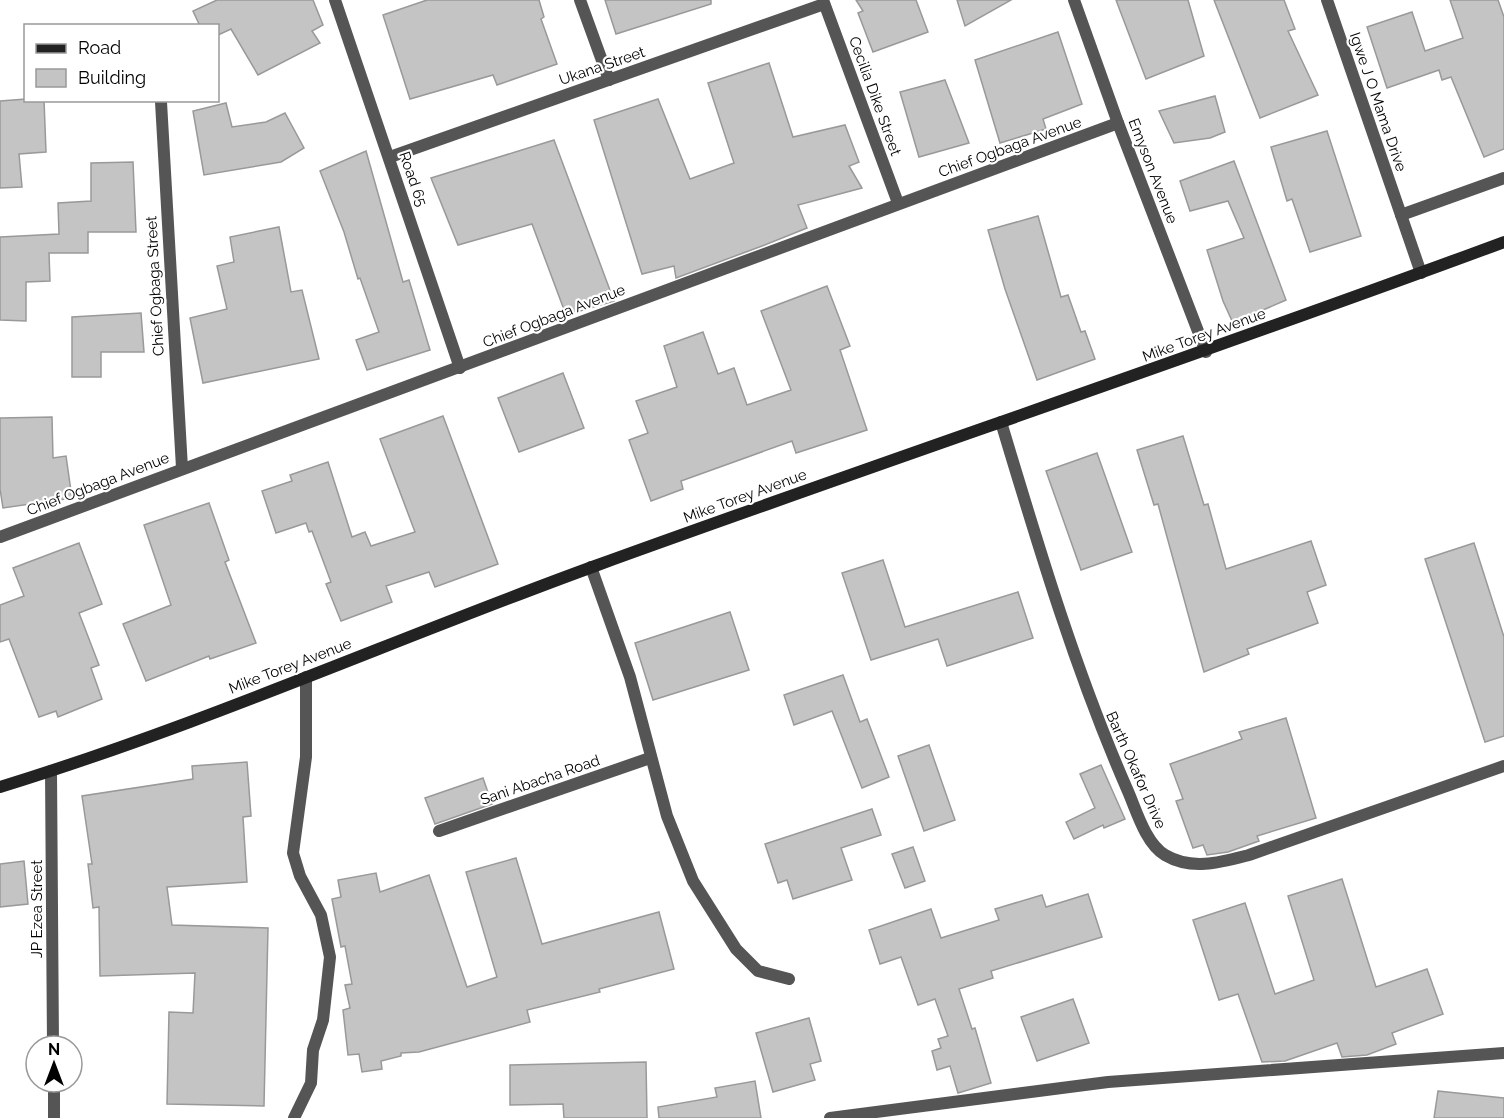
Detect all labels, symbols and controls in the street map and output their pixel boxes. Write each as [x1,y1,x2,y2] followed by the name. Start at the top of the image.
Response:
[24,24,219,102] legend
[1346,30,1410,174] street label: Igwe J O Mama Drive
[845,34,905,158] street label: Cecilia Dike Street
[78,37,121,58] text: Road
[557,43,647,89] street label: Ukana Street
[78,67,146,88] text: Building
[936,113,1084,181] street label: Chief Ogbaga Avenue
[1125,116,1181,226] street label: Emyson Avenue
[395,149,431,209] street label: Road 65
[142,215,168,357] street label: Chief Ogbaga Street
[480,280,628,351] street label: Chief Ogbaga Avenue
[1140,304,1268,366] street label: Mike Torey Avenue
[24,448,172,519] street label: Chief Ogbaga Avenue
[681,465,809,527] street label: Mike Torey Avenue
[226,634,354,698] street label: Mike Torey Avenue
[1102,709,1170,832] street label: Barth Okafor Drive
[478,751,602,809] street label: Sani Abacha Road
[28,860,46,958] street label: JP Ezea Street
[24,1034,84,1094] north arrow
[48,1040,60,1059] text: N

